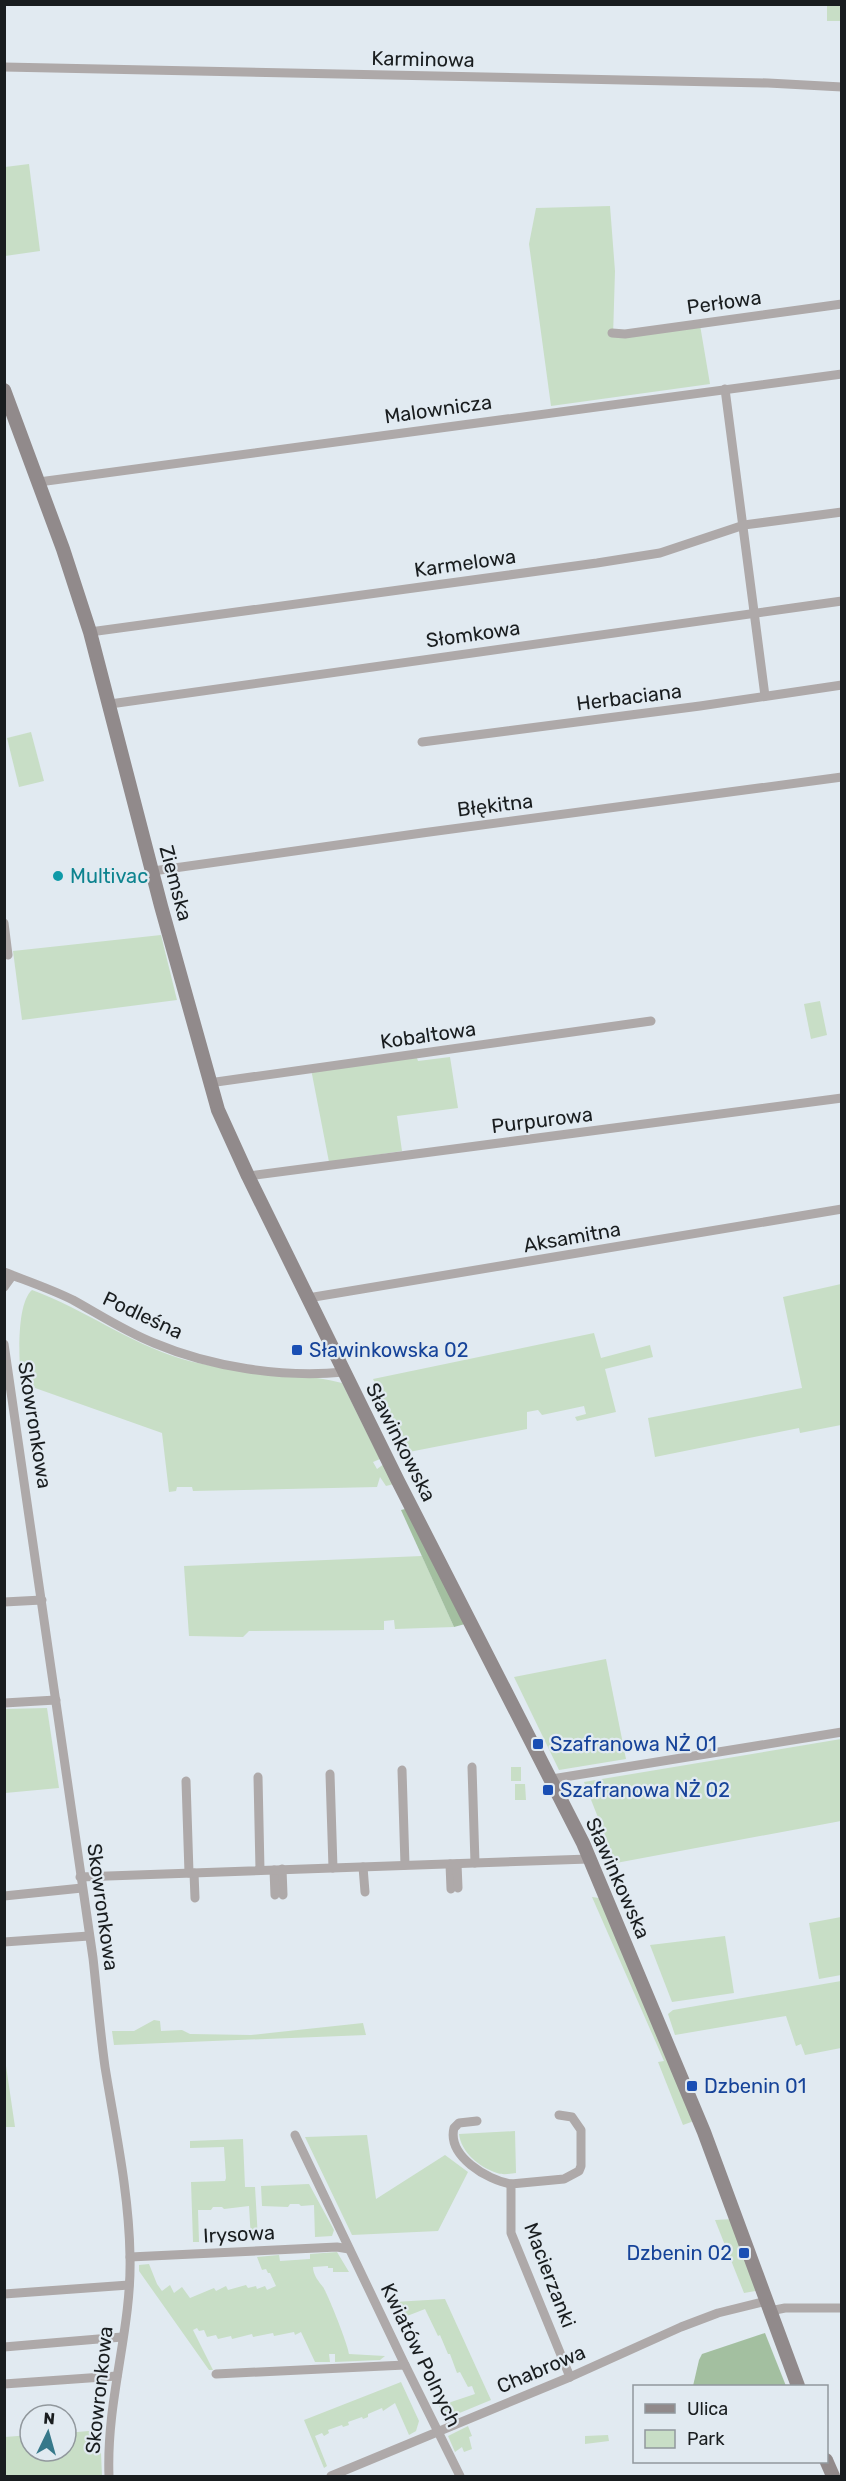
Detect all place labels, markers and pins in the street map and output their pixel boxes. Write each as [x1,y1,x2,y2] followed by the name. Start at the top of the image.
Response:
[70,864,148,888] place label: Multivac
[51,869,65,883] marker: Multivac
[309,1338,468,1362] place label: Sławinkowska 02
[290,1343,304,1357] marker: Sławinkowska 02
[550,1732,717,1756] place label: Szafranowa NŻ 01
[531,1737,545,1751] marker: Szafranowa NŻ 01
[560,1778,730,1802] place label: Szafranowa NŻ 02
[541,1783,555,1797] marker: Szafranowa NŻ 02
[704,2074,806,2098] place label: Dzbenin 01
[685,2079,699,2093] marker: Dzbenin 01
[627,2241,732,2265] place label: Dzbenin 02
[737,2246,751,2260] marker: Dzbenin 02

